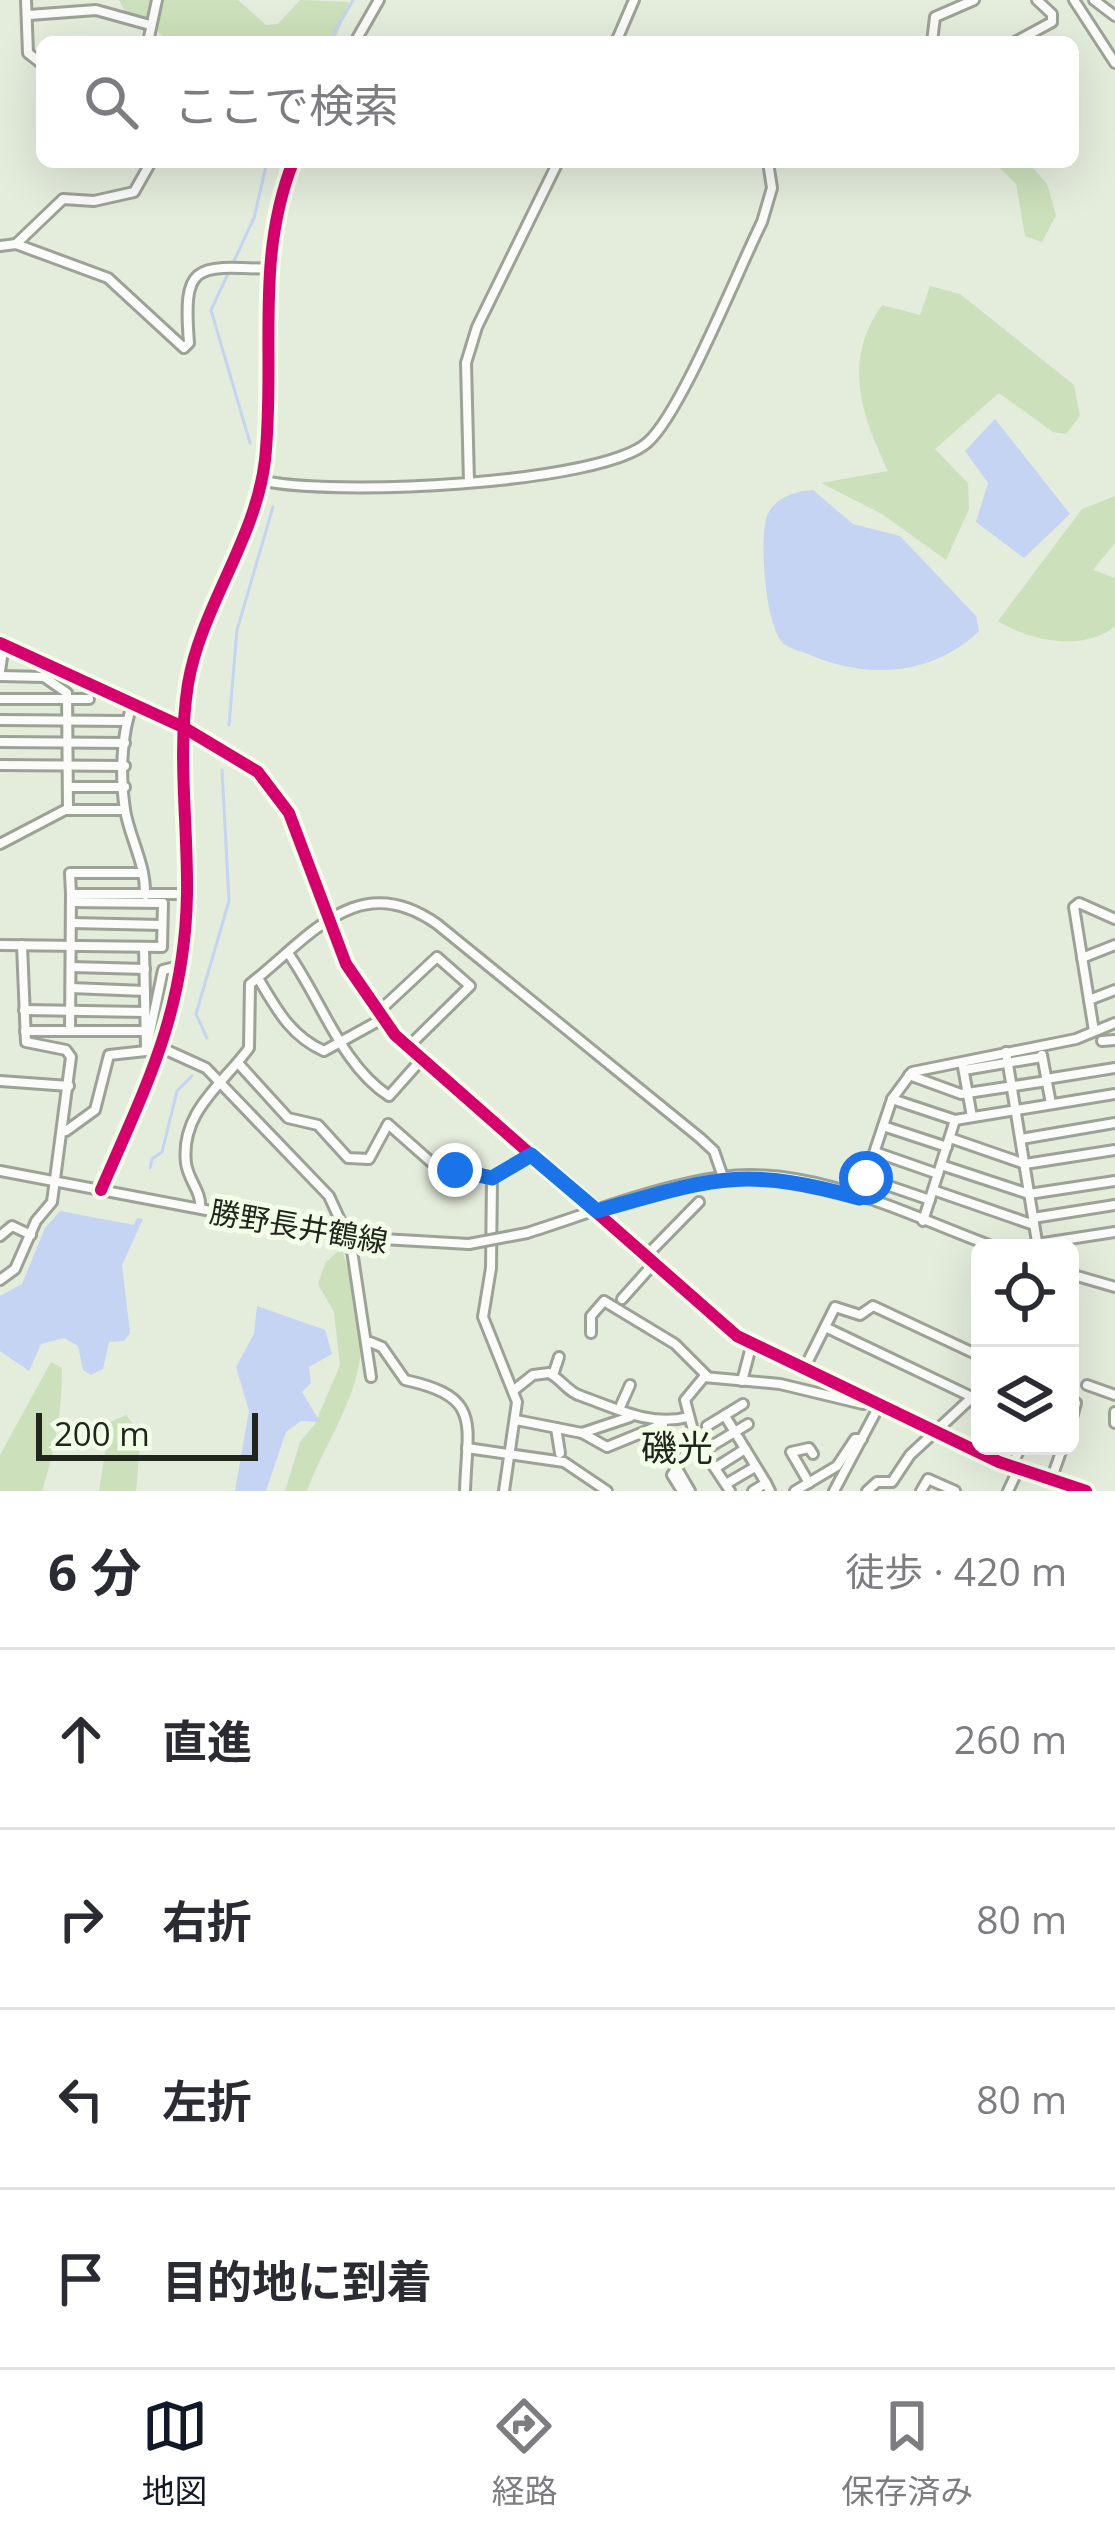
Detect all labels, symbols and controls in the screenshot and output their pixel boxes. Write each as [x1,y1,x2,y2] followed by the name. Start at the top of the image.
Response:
[36,36,1079,168] search box
[78,69,144,135] icon: search
[174,74,399,135] text: ここで検索
[428,1143,482,1197] route end
[839,1151,893,1205] route start
[207,1190,391,1262] street label: 勝野長井鶴線
[971,1239,1079,1455] map controls
[971,1239,1079,1347] button: locate
[971,1347,1079,1455] button: layers
[36,1407,258,1460] scale bar
[54,1411,150,1456] text: 200 m
[641,1423,713,1472] district label: 磯光
[48,1536,141,1606] text: 6 分
[845,1544,1067,1597] text: 徒歩 · 420 m
[48,1706,114,1772] icon: ahead
[162,1710,252,1771] text: 直進
[954,1712,1067,1765] text: 260 m
[48,1886,114,1952] icon: right
[162,1890,252,1951] text: 右折
[976,1892,1067,1945] text: 80 m
[48,2066,114,2132] icon: left
[162,2070,252,2131] text: 左折
[976,2072,1067,2125] text: 80 m
[48,2246,114,2312] icon: arrive
[162,2250,432,2311] text: 目的地に到着
[142,2393,208,2513] tab: 地図
[491,2393,557,2513] tab: 経路
[841,2393,973,2513] tab: 保存済み

